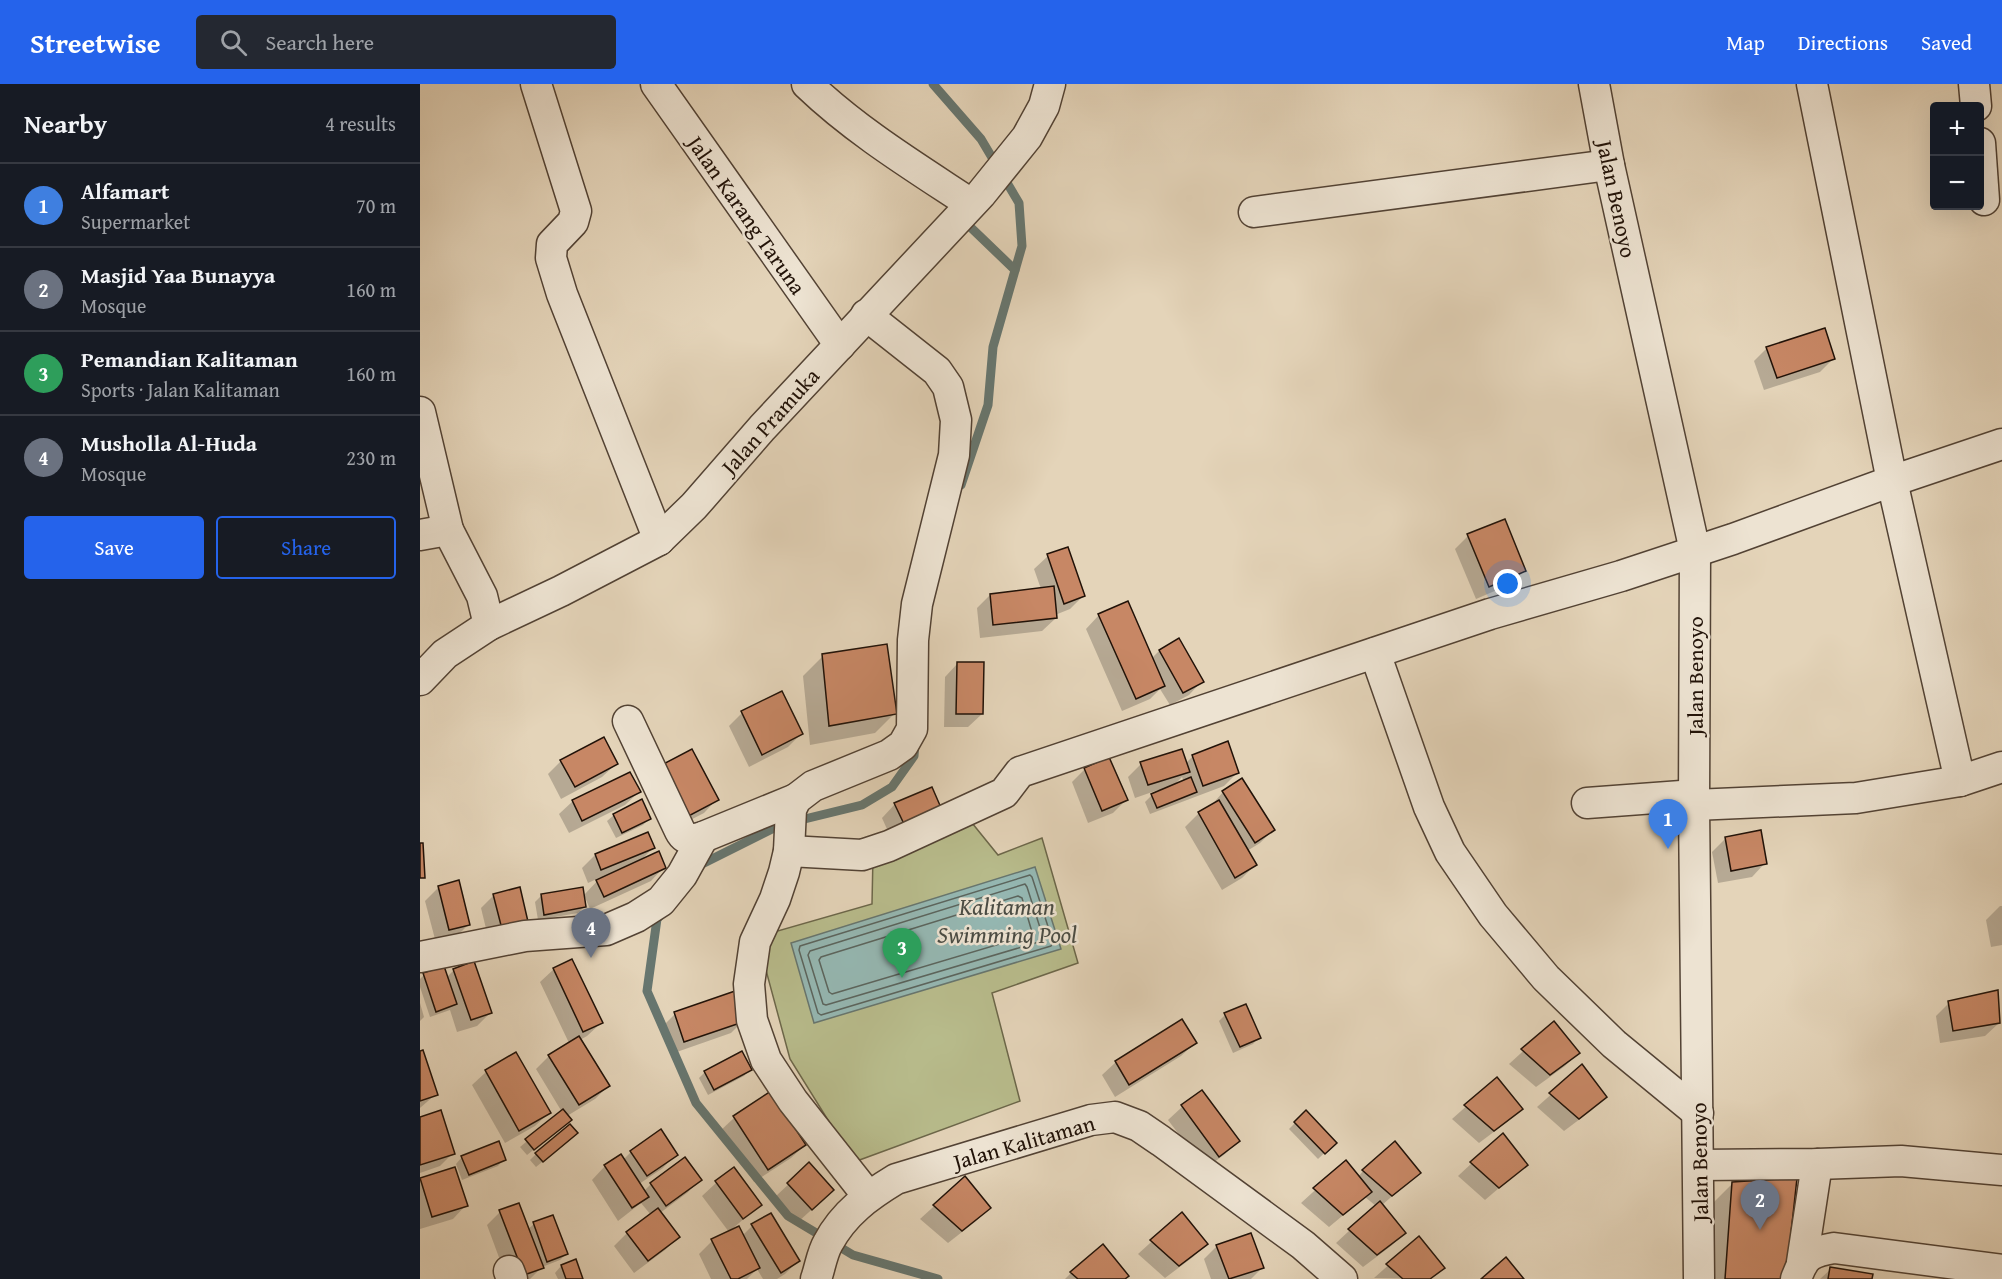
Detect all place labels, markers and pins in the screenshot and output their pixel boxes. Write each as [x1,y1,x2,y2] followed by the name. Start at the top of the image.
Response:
[1648,800,1688,849] pin: 1
[572,908,610,958] pin: 4
[882,928,922,978] pin: 3
[1740,1180,1780,1230] pin: 2

